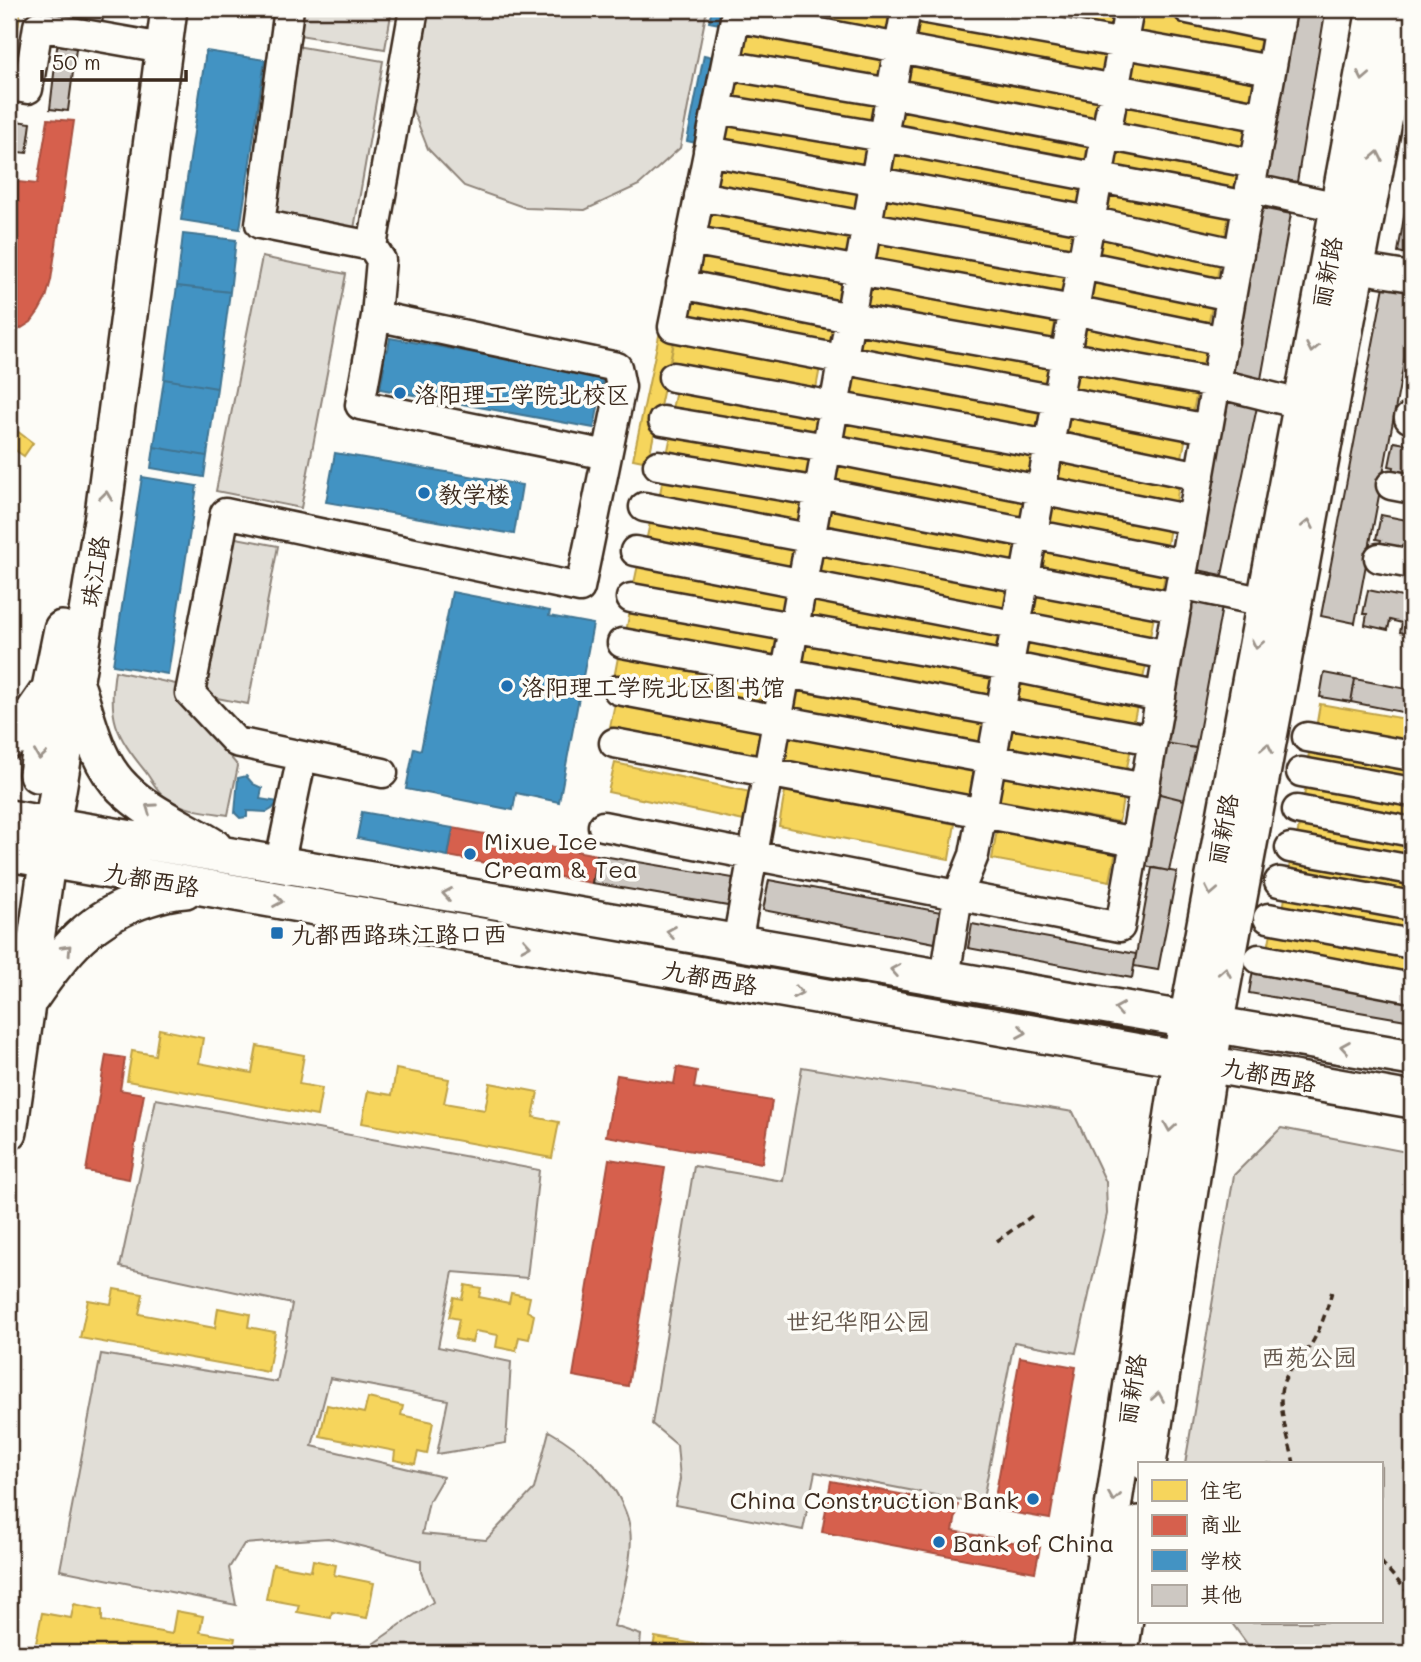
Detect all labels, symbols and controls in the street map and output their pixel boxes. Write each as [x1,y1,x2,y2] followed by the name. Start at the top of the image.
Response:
[42,38,186,82] scale bar
[52,48,101,75] text: 50 m
[1356,70,1371,82] one-way arrow
[1369,150,1384,162] one-way arrow
[1304,234,1348,310] street label: 丽新路
[1306,342,1321,354] one-way arrow
[414,378,630,409] place label: 洛阳理工学院北校区
[392,385,408,401] marker: 洛阳理工学院北校区
[438,478,510,509] place label: 教学楼
[416,485,432,501] marker: 教学楼
[98,490,113,501] one-way arrow
[1300,518,1315,530] one-way arrow
[73,533,115,609] street label: 珠江路
[1250,638,1265,650] one-way arrow
[521,671,785,702] place label: 洛阳理工学院北区图书馆
[499,678,515,694] marker: 洛阳理工学院北区图书馆
[1258,742,1273,754] one-way arrow
[33,749,48,761] one-way arrow
[1200,791,1244,867] street label: 丽新路
[145,804,158,816] one-way arrow
[484,825,638,884] place label: Mixue Ice Cream & Tea
[462,846,478,862] marker: Mixue Ice Cream & Tea
[102,855,202,903] street label: 九都西路
[1204,885,1219,897] one-way arrow
[441,887,453,902] one-way arrow
[272,893,284,908] one-way arrow
[291,918,507,949] place label: 九都西路珠江路口西
[269,925,285,941] marker: 九都西路珠江路口西
[665,925,677,940] one-way arrow
[520,937,532,952] one-way arrow
[59,944,72,957] one-way arrow
[660,953,760,1001] street label: 九都西路
[889,963,901,978] one-way arrow
[1217,966,1232,978] one-way arrow
[792,984,804,999] one-way arrow
[1113,1002,1125,1017] one-way arrow
[1016,1024,1028,1039] one-way arrow
[1339,1040,1351,1055] one-way arrow
[1219,1050,1319,1098] street label: 九都西路
[1163,1121,1178,1133] one-way arrow
[786,1305,930,1336] park label: 世纪华阳公园
[1261,1341,1357,1372] park label: 西苑公园
[1110,1351,1152,1427] street label: 丽新路
[1151,1391,1166,1403] one-way arrow
[1138,1462,1382,1624] legend
[1200,1476,1242,1503] text: 住宅
[730,1484,1019,1515] place label: China Construction Bank
[1025,1491,1041,1507] marker: China Construction Bank
[1107,1491,1122,1503] one-way arrow
[1200,1510,1242,1537] text: 商业
[953,1527,1114,1558] place label: Bank of China
[931,1534,947,1550] marker: Bank of China
[1200,1546,1242,1573] text: 学校
[1200,1580,1242,1607] text: 其他

